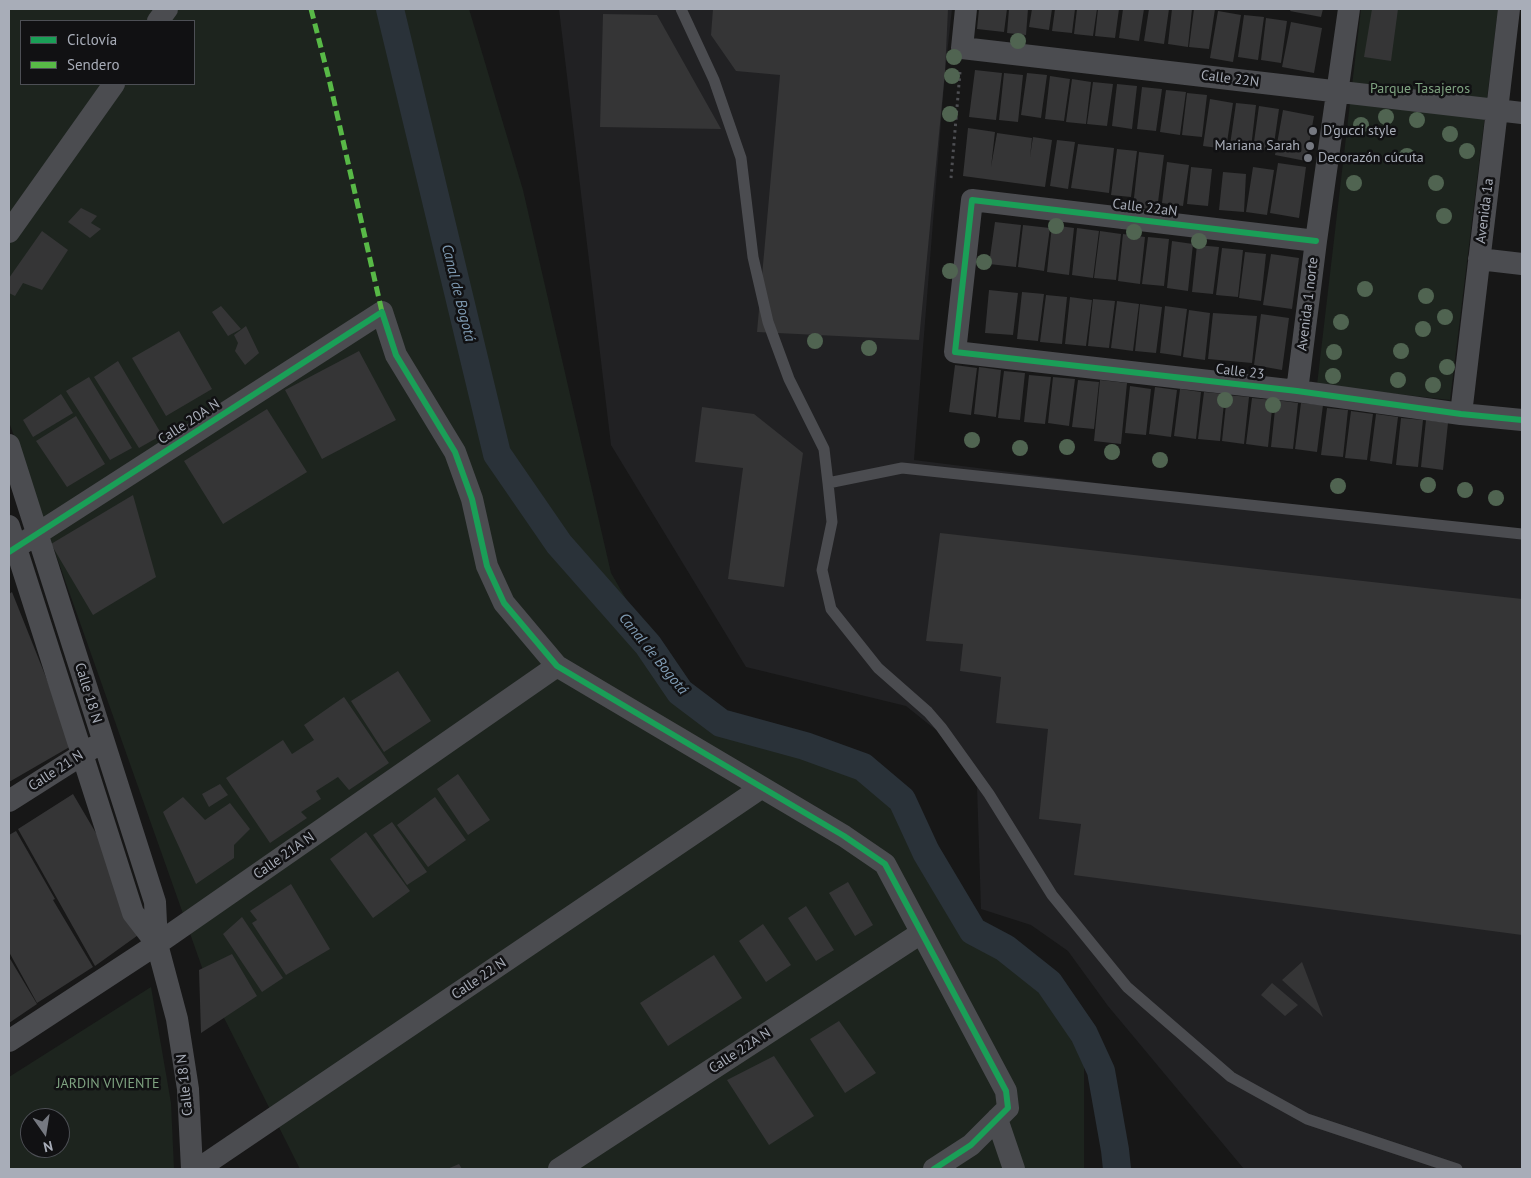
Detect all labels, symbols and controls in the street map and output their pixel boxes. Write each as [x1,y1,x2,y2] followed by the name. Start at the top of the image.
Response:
[20,20,195,85] legend
[67,30,117,49] text: Ciclovía
[67,55,120,74] text: Sendero
[1200,67,1260,91] street label: Calle 22N
[1370,81,1470,97] park label: Parque Tasajeros
[1323,123,1396,139] place label: D'gucci style
[1307,125,1319,137] marker: D'gucci style
[1214,138,1300,154] place label: Mariana Sarah
[1304,140,1316,152] marker: Mariana Sarah
[1318,150,1424,166] place label: Decorazón cúcuta
[1302,152,1314,164] marker: Decorazón cúcuta
[1473,177,1497,245] street label: Avenida 1a
[1112,196,1178,220] street label: Calle 22aN
[437,243,479,343] water label: Canal de Bogotá
[1294,256,1322,352] street label: Avenida 1 norte
[1215,361,1265,383] street label: Calle 23
[155,396,223,448] street label: Calle 20A N
[615,610,691,698] water label: Canal de Bogotá
[71,661,105,725] street label: Calle 18 N
[25,747,87,795] street label: Calle 21 N
[250,829,318,883] street label: Calle 21A N
[449,955,509,1003] street label: Calle 22 N
[706,1025,774,1077] street label: Calle 22A N
[173,1053,197,1117] street label: Calle 18 N
[56,1076,160,1092] park label: JARDIN VIVIENTE
[20,1108,70,1158] north arrow
[42,1137,55,1156] text: N

